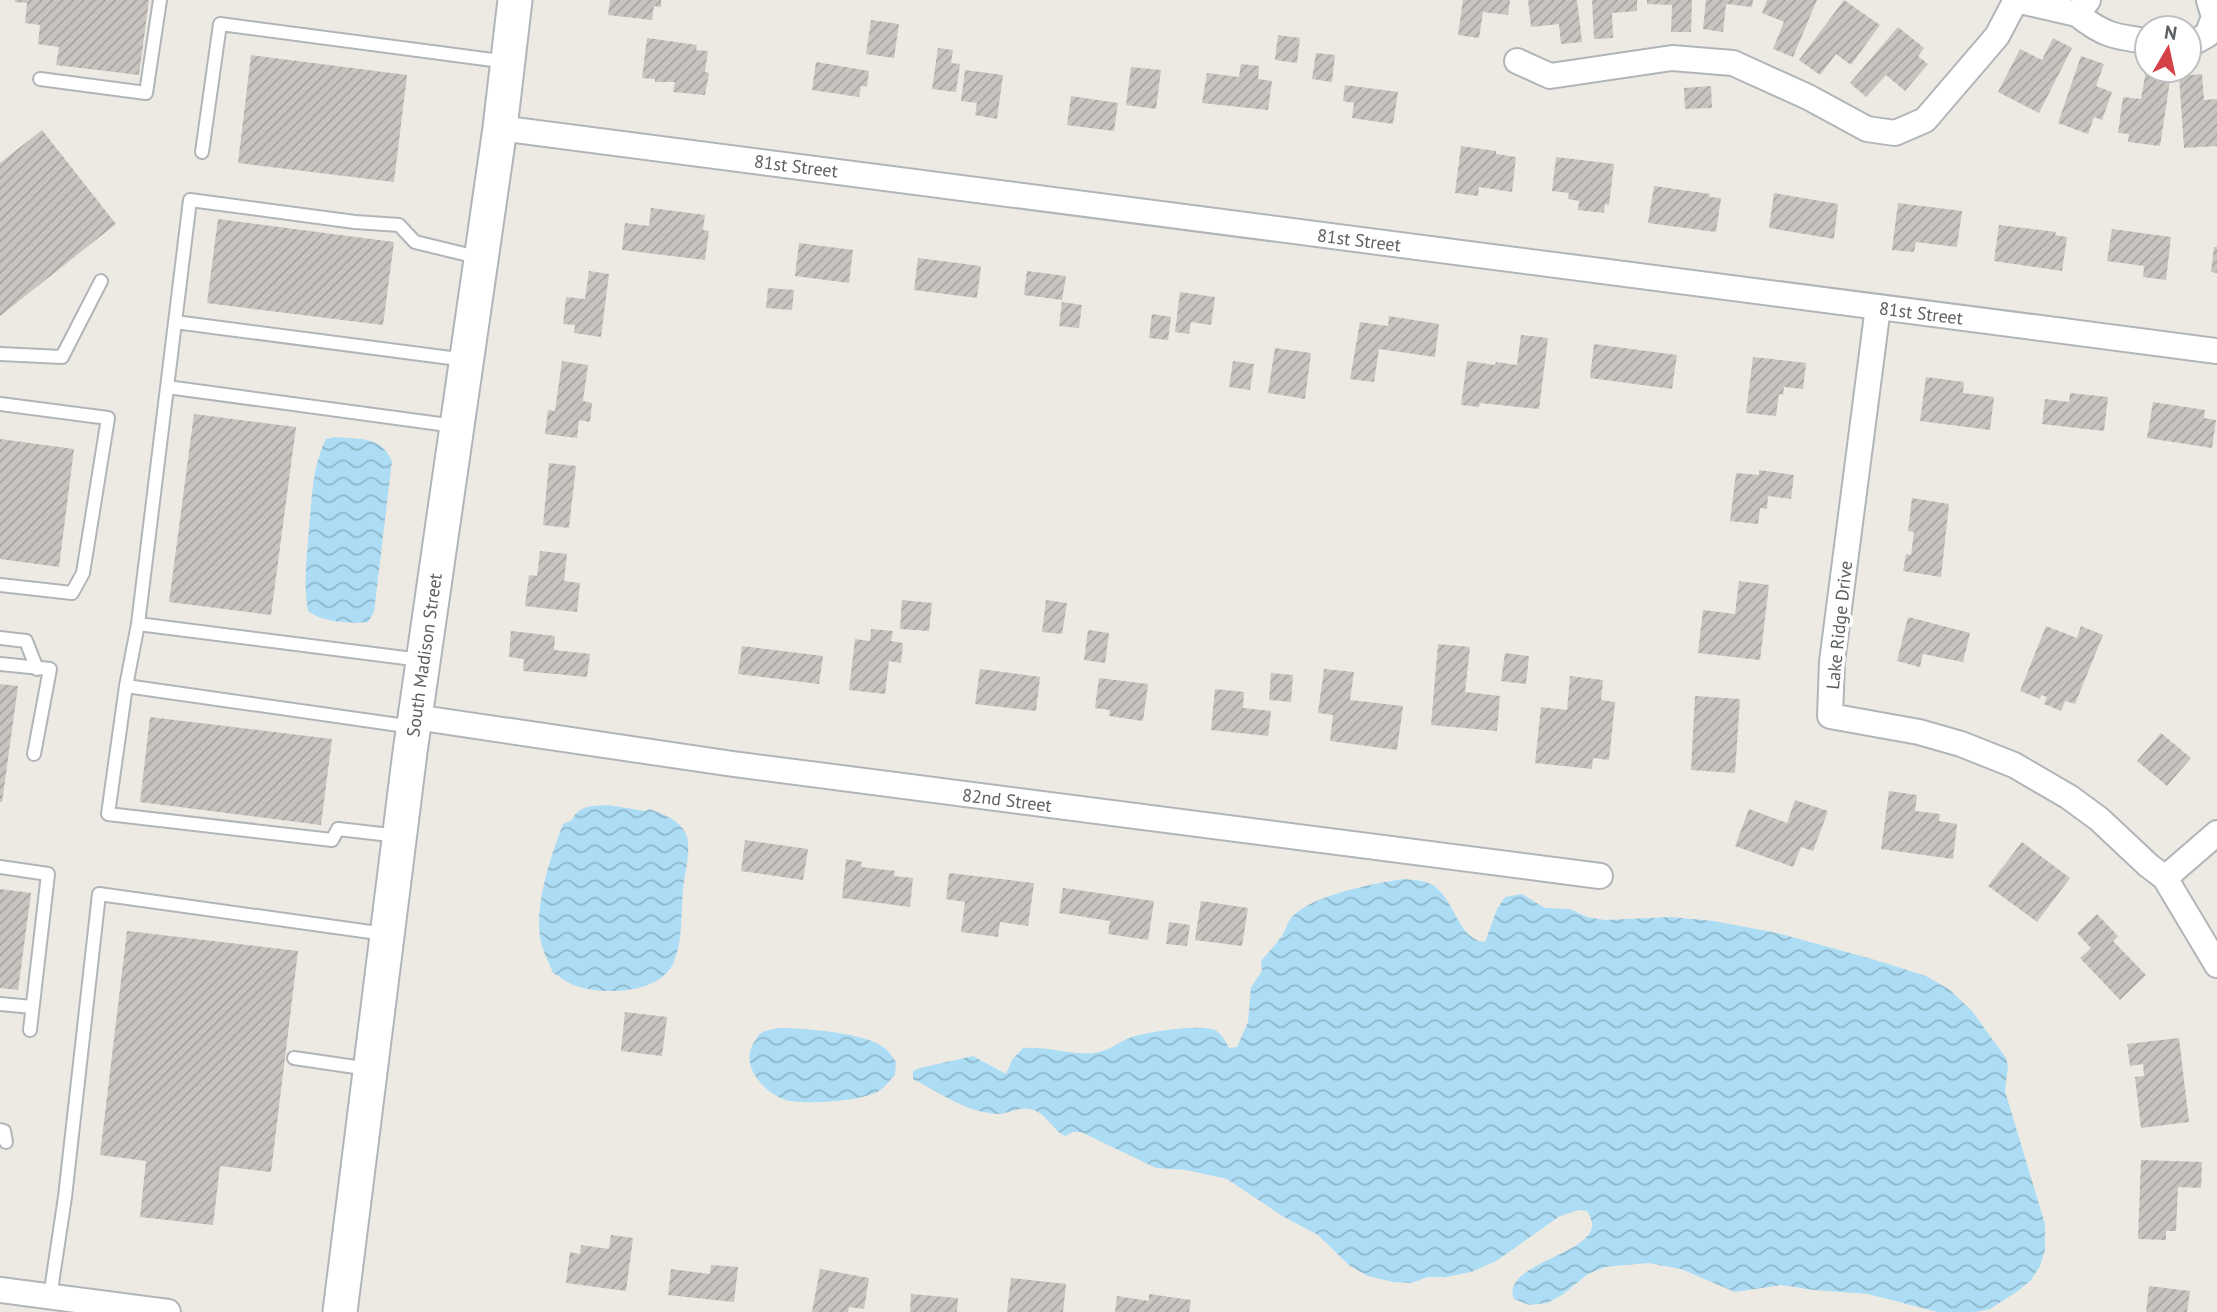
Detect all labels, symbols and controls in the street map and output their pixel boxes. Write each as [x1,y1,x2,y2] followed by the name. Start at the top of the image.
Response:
[2133,14,2203,84] north arrow
[2163,19,2179,45] text: N
[753,149,839,183] street label: 81st Street
[1316,223,1402,257] street label: 81st Street
[1878,296,1964,330] street label: 81st Street
[1821,559,1857,691] street label: Lake Ridge Drive
[401,572,447,738] street label: South Madison Street
[961,783,1053,817] street label: 82nd Street

